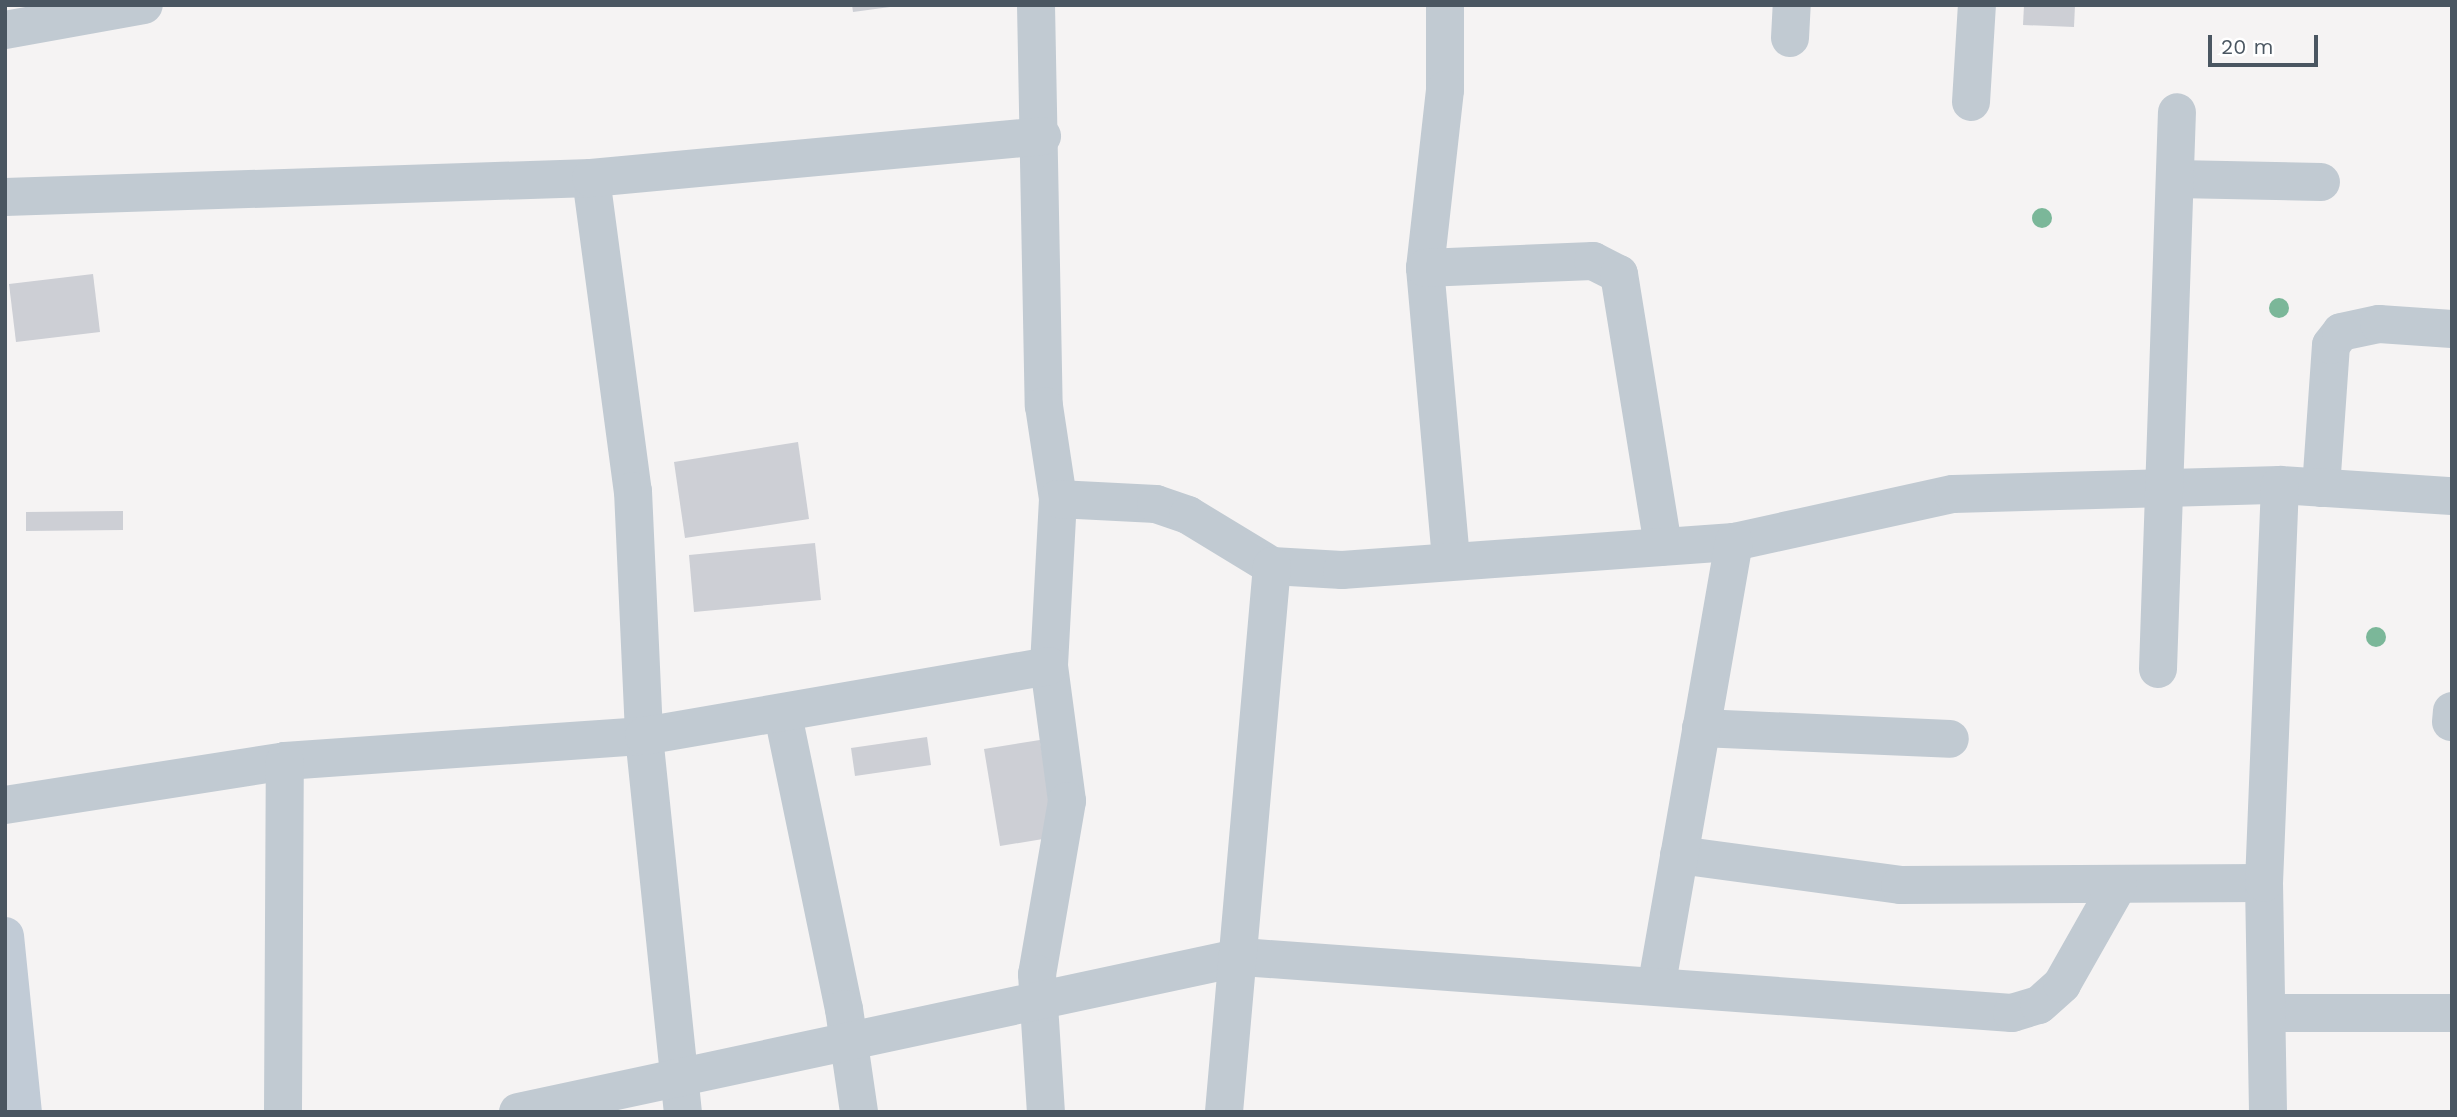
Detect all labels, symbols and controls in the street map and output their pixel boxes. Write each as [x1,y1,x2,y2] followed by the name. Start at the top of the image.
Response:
[2212,21,2322,65] scale bar
[2221,34,2273,59] text: 20 m

